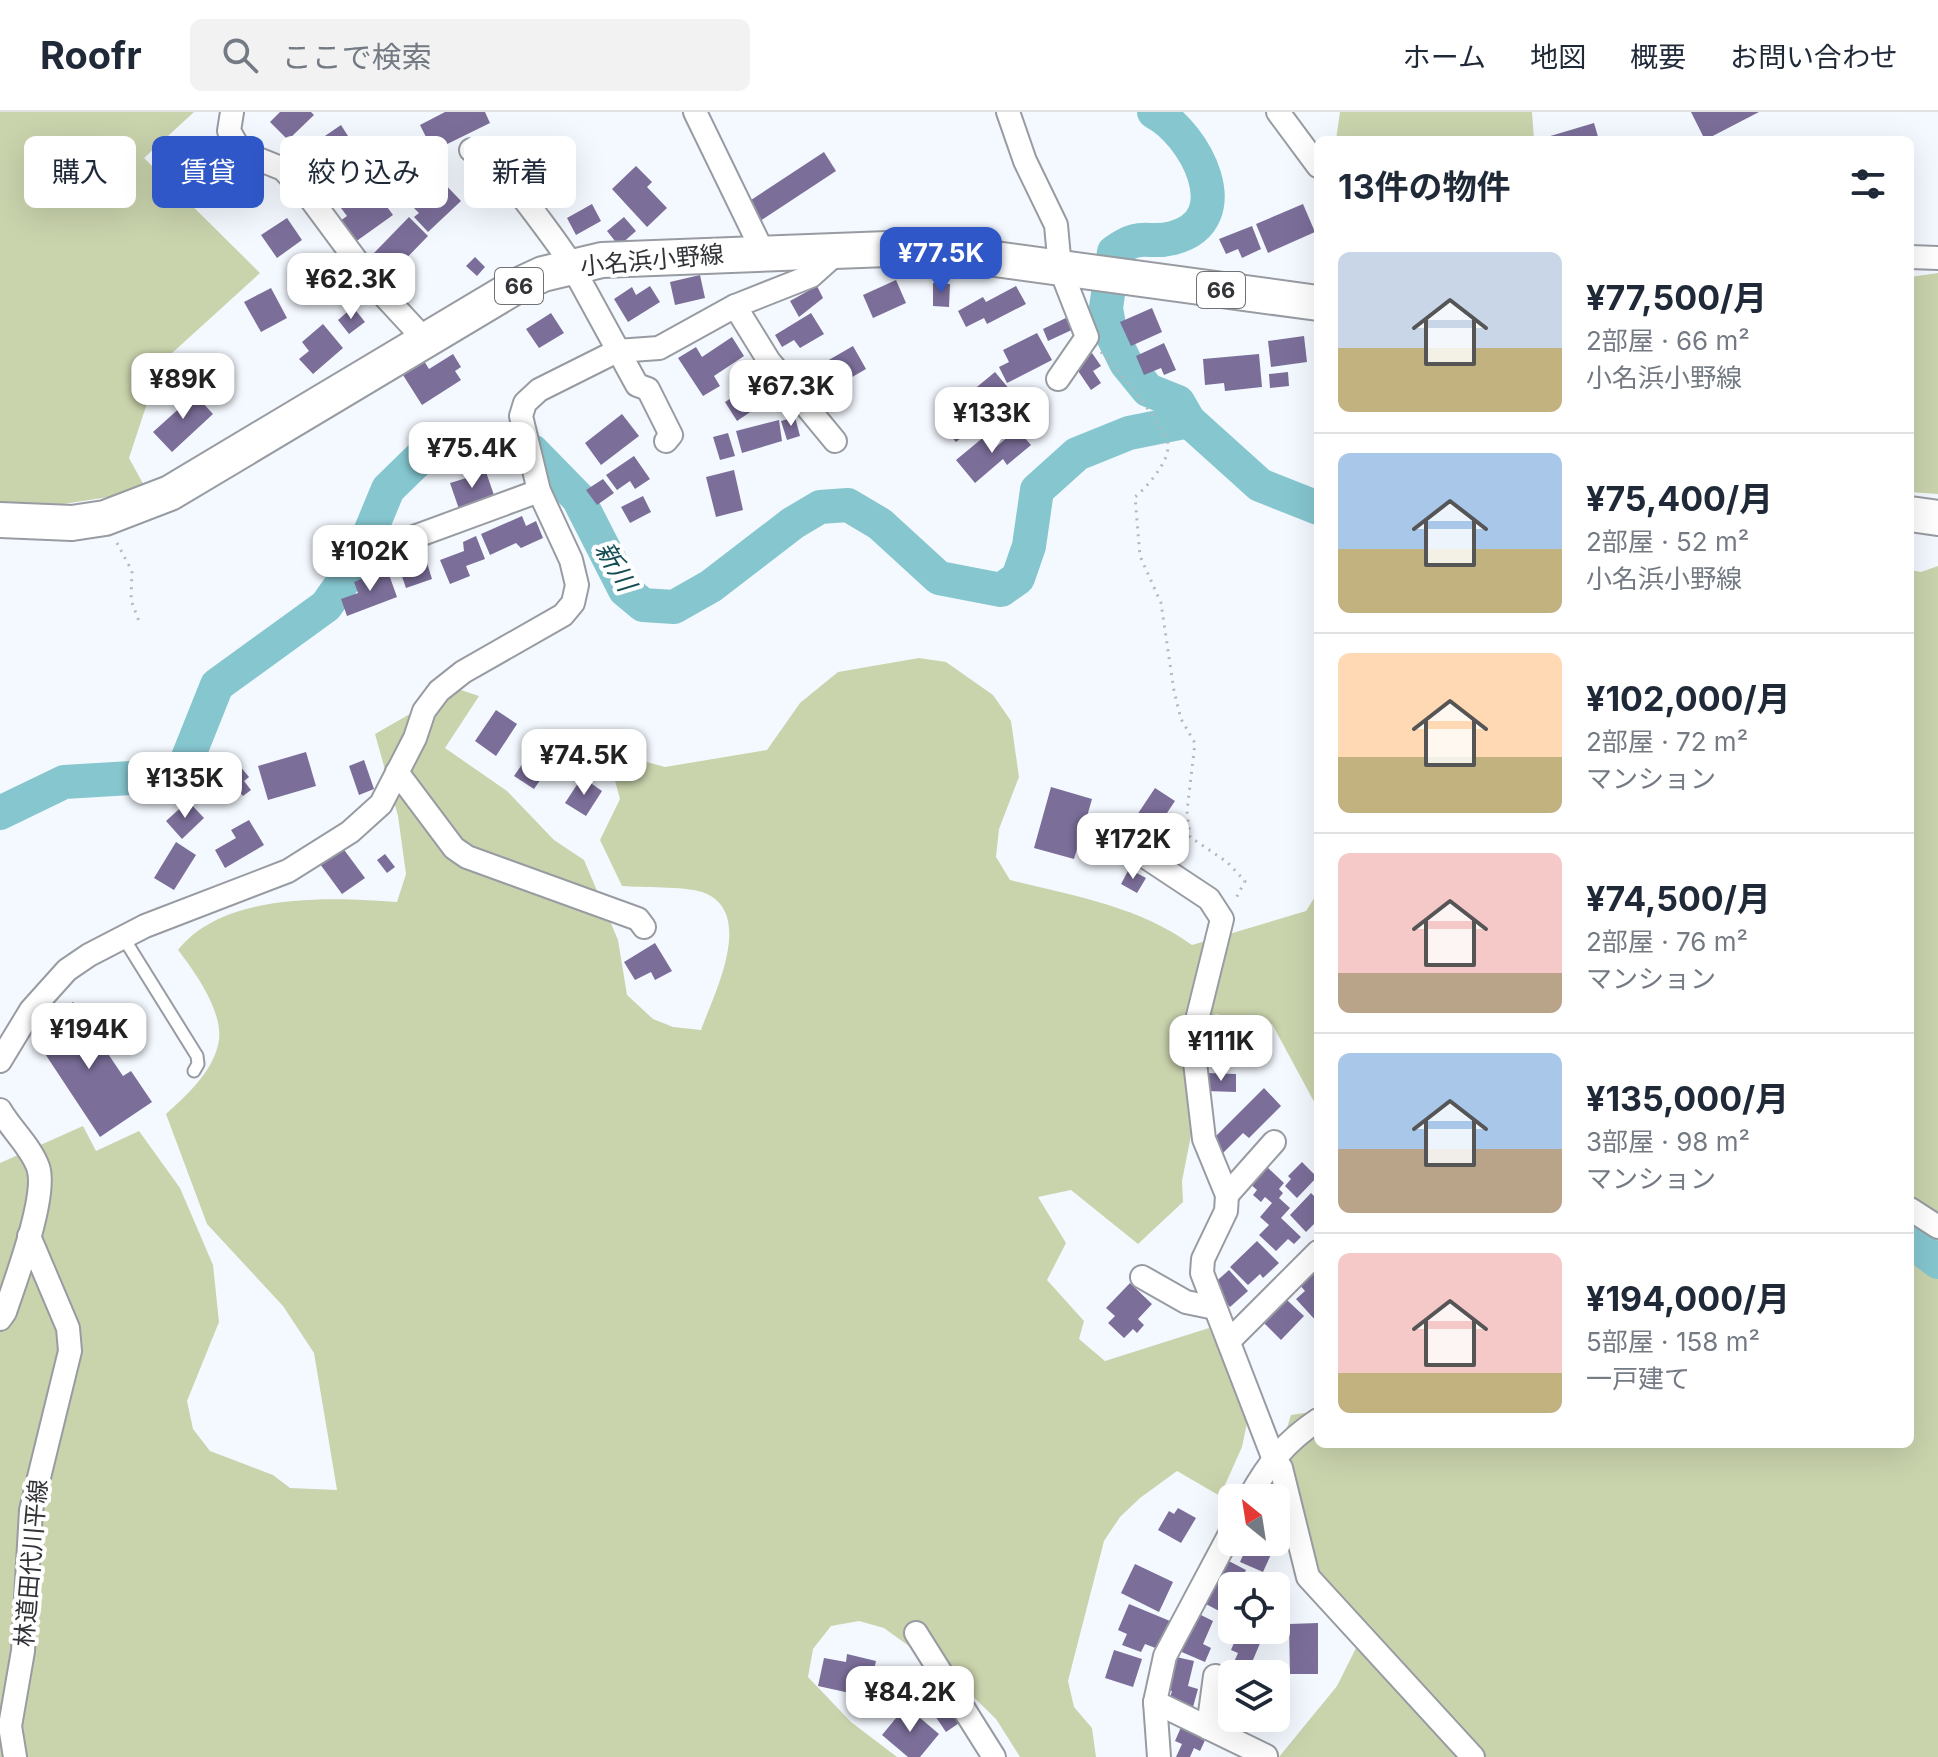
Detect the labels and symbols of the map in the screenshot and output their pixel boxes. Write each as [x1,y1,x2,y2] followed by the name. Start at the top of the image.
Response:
[876,227,1006,295] pin: ¥77.5K
[579,239,725,281] street label: 小名浜小野線
[286,253,416,321] pin: ¥62.3K
[495,268,543,304] road number: 66
[1197,272,1245,308] road number: 66
[136,353,230,421] pin: ¥89K
[726,360,856,428] pin: ¥67.3K
[936,387,1048,455] pin: ¥133K
[407,422,537,490] pin: ¥75.4K
[314,525,426,593] pin: ¥102K
[589,536,644,599] water label: 新川
[519,729,649,797] pin: ¥74.5K
[129,752,241,820] pin: ¥135K
[1077,813,1189,881] pin: ¥172K
[33,1003,145,1071] pin: ¥194K
[1165,1015,1277,1083] pin: ¥111K
[9,1478,53,1648] street label: 林道田代川平線
[1218,1484,1290,1556] north arrow
[845,1666,975,1734] pin: ¥84.2K

